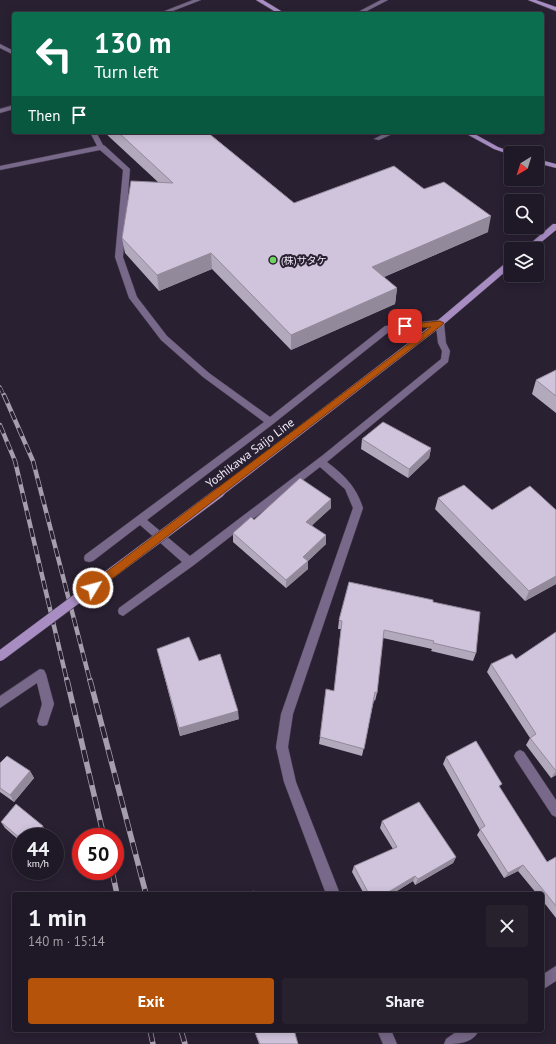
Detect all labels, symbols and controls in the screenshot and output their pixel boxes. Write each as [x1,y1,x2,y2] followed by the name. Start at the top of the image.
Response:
[94,24,171,61] text: 130 m
[28,28,80,80] icon: left
[94,60,159,83] text: Turn left
[68,104,90,126] icon: arrive
[28,106,60,125] text: Then
[504,146,544,186] north arrow
[504,146,544,282] map controls
[504,194,544,234] button: search
[504,242,544,282] button: layers
[281,254,327,267] place label: (株)サタケ
[268,255,278,265] marker: (株)サタケ
[388,309,422,343] pin
[394,315,416,337] icon: arrive
[202,414,297,491] street label: Yoshikawa Saijo Line
[72,567,114,609] position arrow
[72,828,124,880] speed limit sign: 50
[27,836,49,862] text: 44
[27,857,49,870] text: km/h
[28,902,87,933] text: 1 min
[486,905,528,947] button: close
[28,933,105,950] text: 140 m · 15:14
[28,978,274,1024] button: Exit
[282,978,528,1024] button: Share

